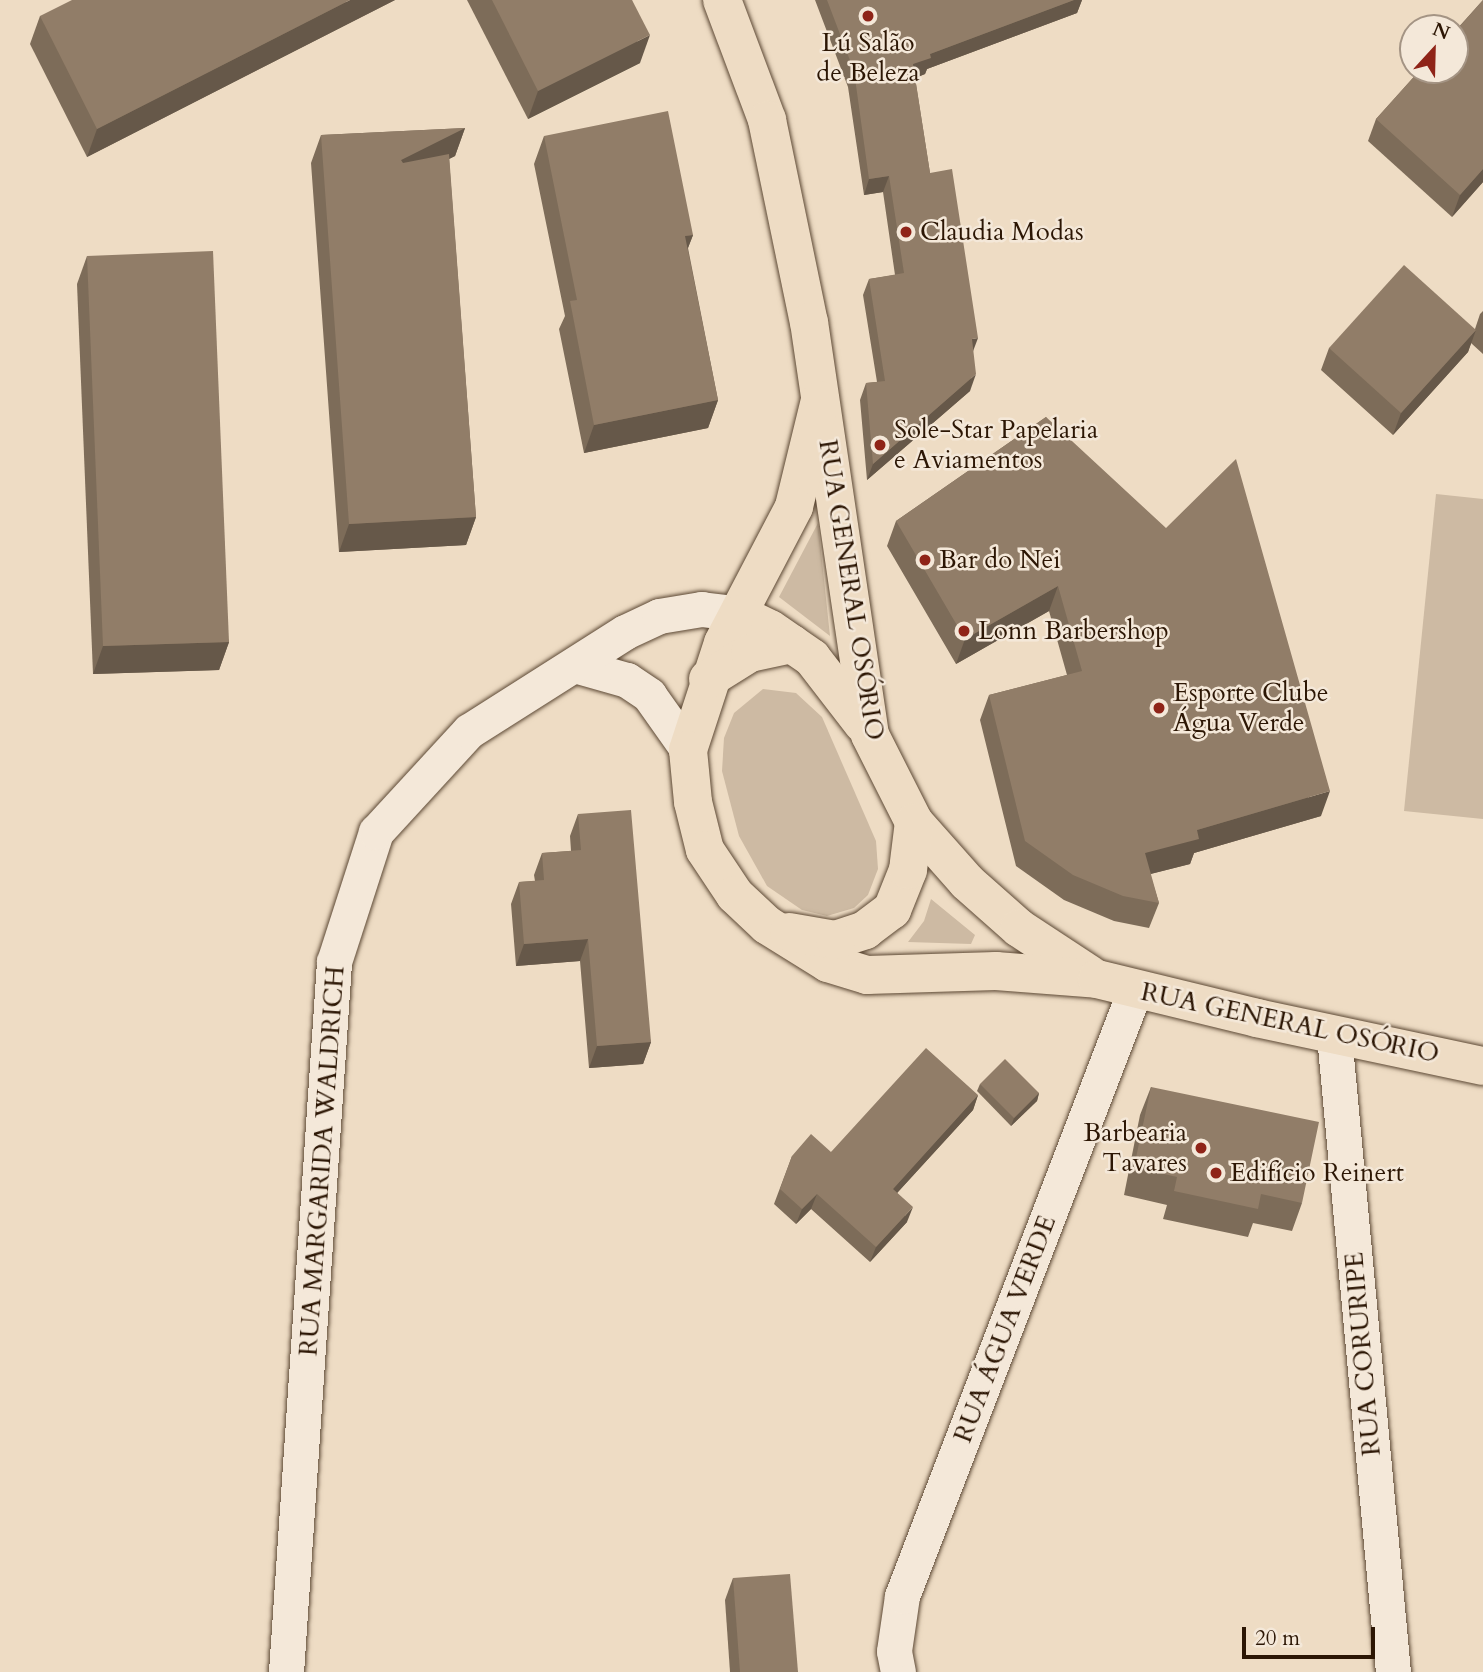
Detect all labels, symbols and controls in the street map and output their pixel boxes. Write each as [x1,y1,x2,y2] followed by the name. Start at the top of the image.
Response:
[860,8,876,24] marker: Lú Salão de Beleza
[1399,14,1469,84] north arrow
[1429,16,1454,47] text: N
[816,27,920,88] place label: Lú Salão de Beleza
[920,216,1084,248] place label: Claudia Modas
[898,224,914,240] marker: Claudia Modas
[894,414,1098,476] place label: Sole-Star Papelaria e Aviamentos
[812,437,890,743] street label: RUA GENERAL OSÓRIO
[872,437,888,453] marker: Sole-Star Papelaria e Aviamentos
[939,544,1061,576] place label: Bar do Nei
[917,552,933,568] marker: Bar do Nei
[978,615,1169,647] place label: Lonn Barbershop
[956,623,972,639] marker: Lonn Barbershop
[1173,677,1329,738] place label: Esporte Clube Água Verde
[1151,700,1167,716] marker: Esporte Clube Água Verde
[293,965,351,1357] street label: RUA MARGARIDA WALDRICH
[1138,976,1442,1070] street label: RUA GENERAL OSÓRIO
[1084,1117,1187,1178] place label: Barbearia Tavares
[1193,1140,1209,1156] marker: Barbearia Tavares
[1230,1157,1404,1189] place label: Edifício Reinert
[1208,1165,1224,1181] marker: Edifício Reinert
[947,1211,1063,1447] street label: RUA ÁGUA VERDE
[1339,1251,1387,1457] street label: RUA CORURIPE
[1245,1612,1378,1656] scale bar
[1255,1624,1300,1653] text: 20 m

